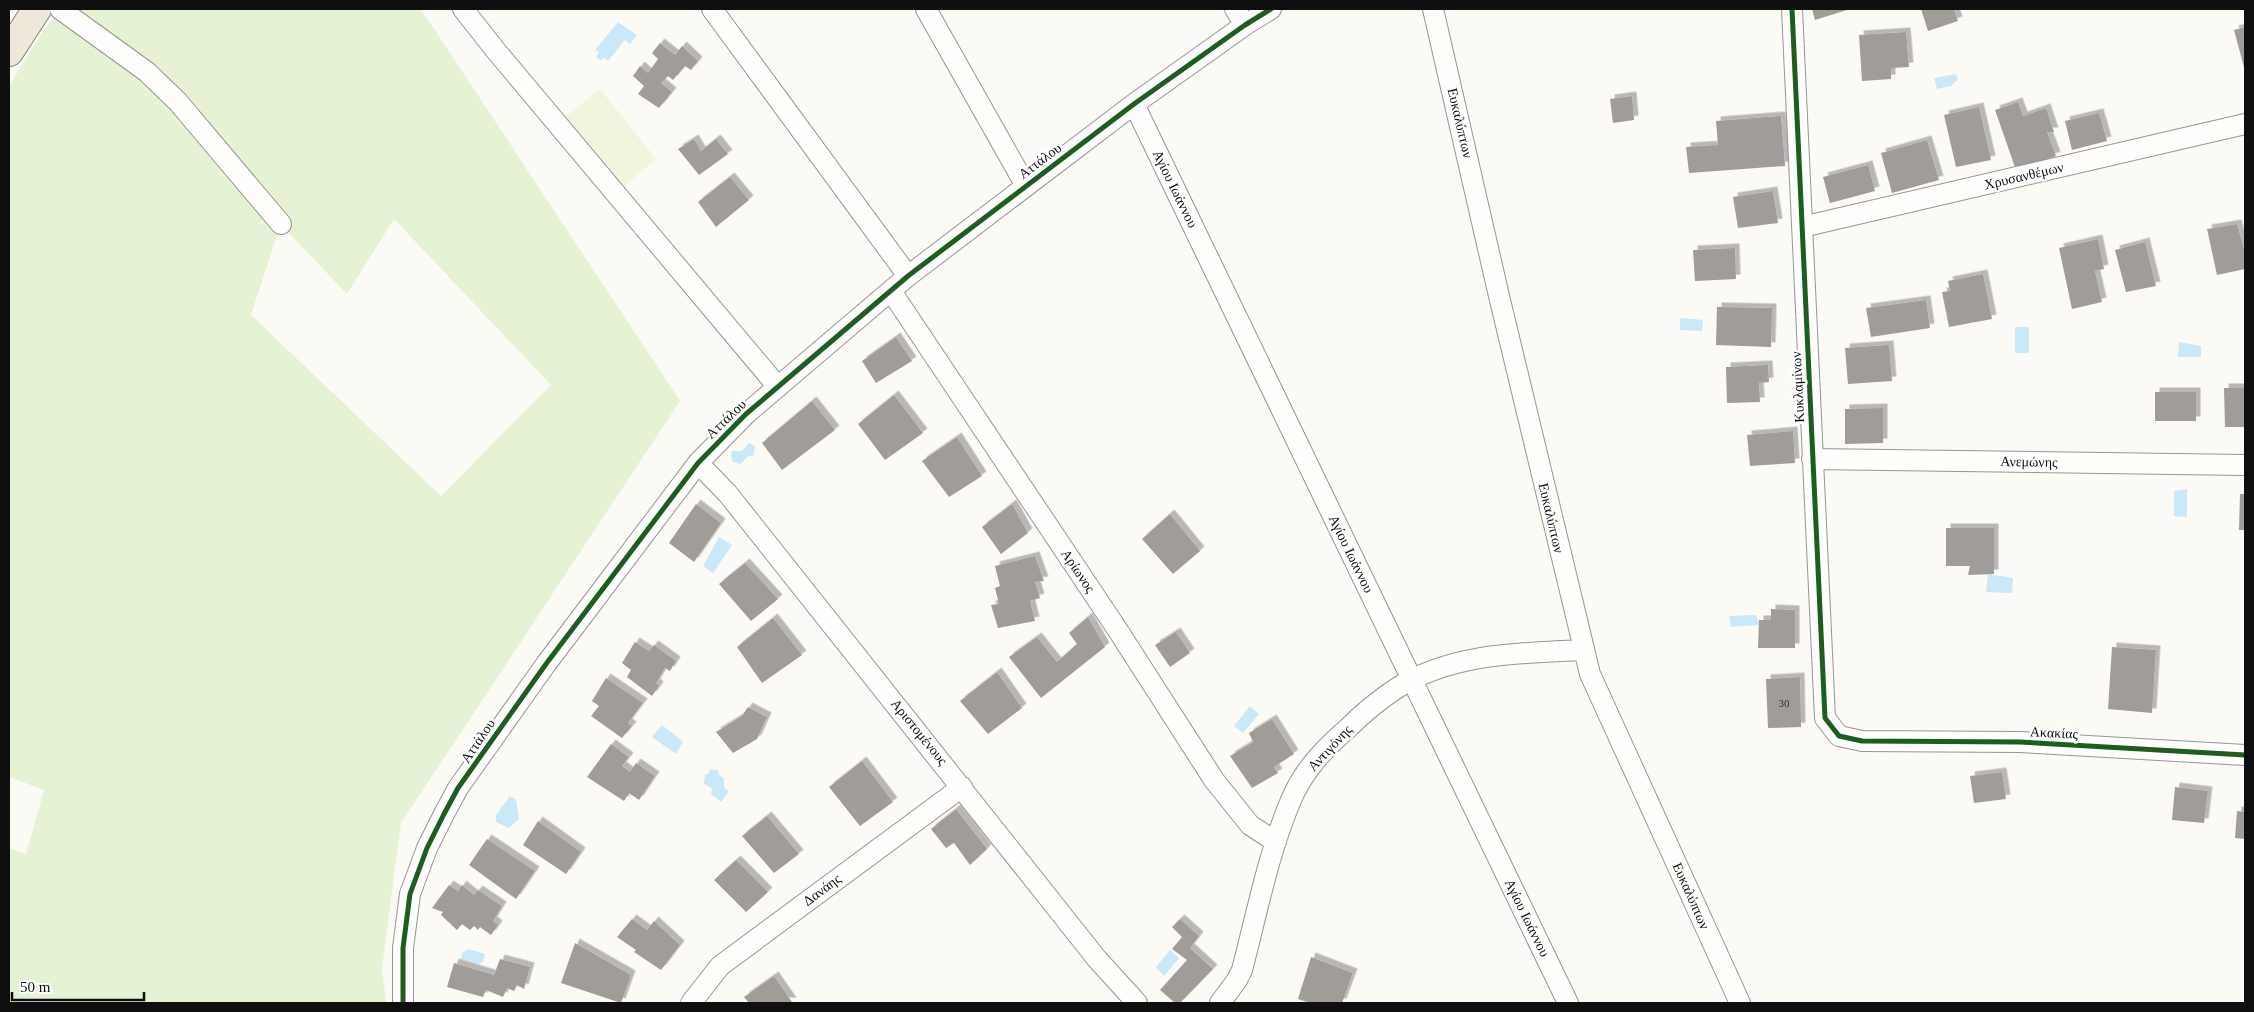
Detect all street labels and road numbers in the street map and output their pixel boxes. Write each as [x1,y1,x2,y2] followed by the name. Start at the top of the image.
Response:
[1445,86,1475,160] street label: Ευκαλύπτων
[1016,140,1064,182] street label: Αττάλου
[1150,148,1200,230] street label: Αγίου Ιωάννου
[1983,160,2065,192] street label: Χρυσανθέμων
[1789,351,1807,423] street label: Κυκλαμίνων
[703,396,749,442] street label: Αττάλου
[2000,454,2058,470] street label: Ανεμώνης
[1536,481,1566,555] street label: Ευκαλύπτων
[1326,513,1376,595] street label: Αγίου Ιωάννου
[1058,547,1098,596] street label: Αρίωνος
[888,696,950,768] street label: Αριστομένους
[458,716,498,766] street label: Αττάλου
[1305,722,1355,774] street label: Αντιγόνης
[2030,724,2079,742] street label: Ακακίας
[1670,860,1712,932] street label: Ευκαλύπτων
[800,871,844,909] street label: Δανάης
[1502,877,1552,959] street label: Αγίου Ιωάννου

